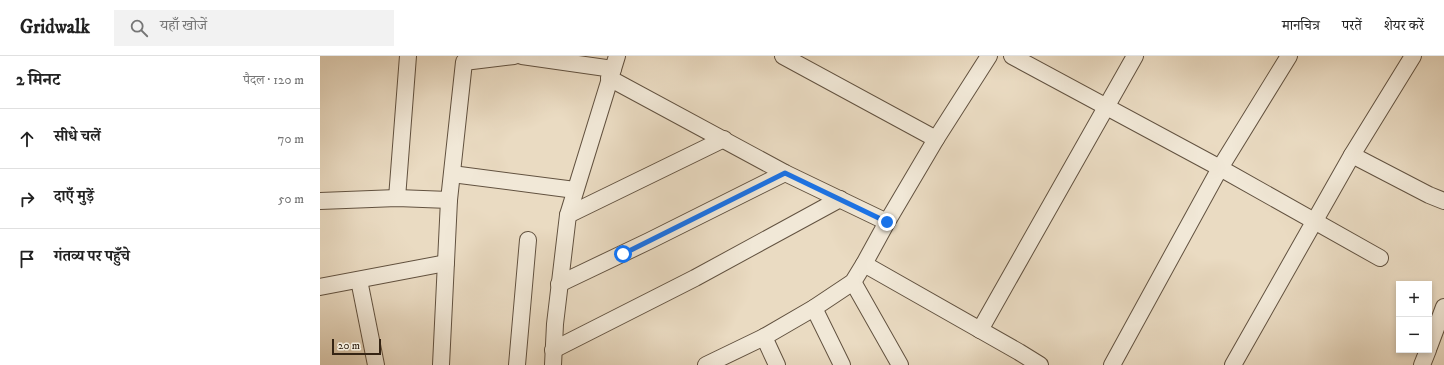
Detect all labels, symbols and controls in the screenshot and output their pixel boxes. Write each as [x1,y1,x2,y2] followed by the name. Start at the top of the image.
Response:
[114,10,394,46] search box
[20,16,90,39] text: Gridwalk
[160,16,207,35] text: यहाँ खोजें
[128,17,150,39] icon: search
[1282,17,1320,35] text: मानचित्र
[1342,17,1362,35] text: परतें
[1384,17,1424,35] text: शेयर करें
[16,69,60,91] text: 2 मिनट
[243,72,304,88] text: पैदल · 120 m
[54,127,101,146] text: सीधे चलें
[16,128,38,150] icon: ahead
[278,131,304,147] text: 70 m
[54,187,94,206] text: दाएँ मुड़ें
[16,188,38,210] icon: right
[278,191,304,207] text: 50 m
[878,213,896,231] route end
[614,245,632,263] route start
[54,247,130,266] text: गंतव्य पर पहुँचे
[16,248,38,270] icon: arrive
[1396,281,1432,353] map controls
[1396,281,1432,317] button: +
[1396,317,1432,353] button: −
[332,337,381,356] scale bar
[338,339,360,353] text: 20 m

